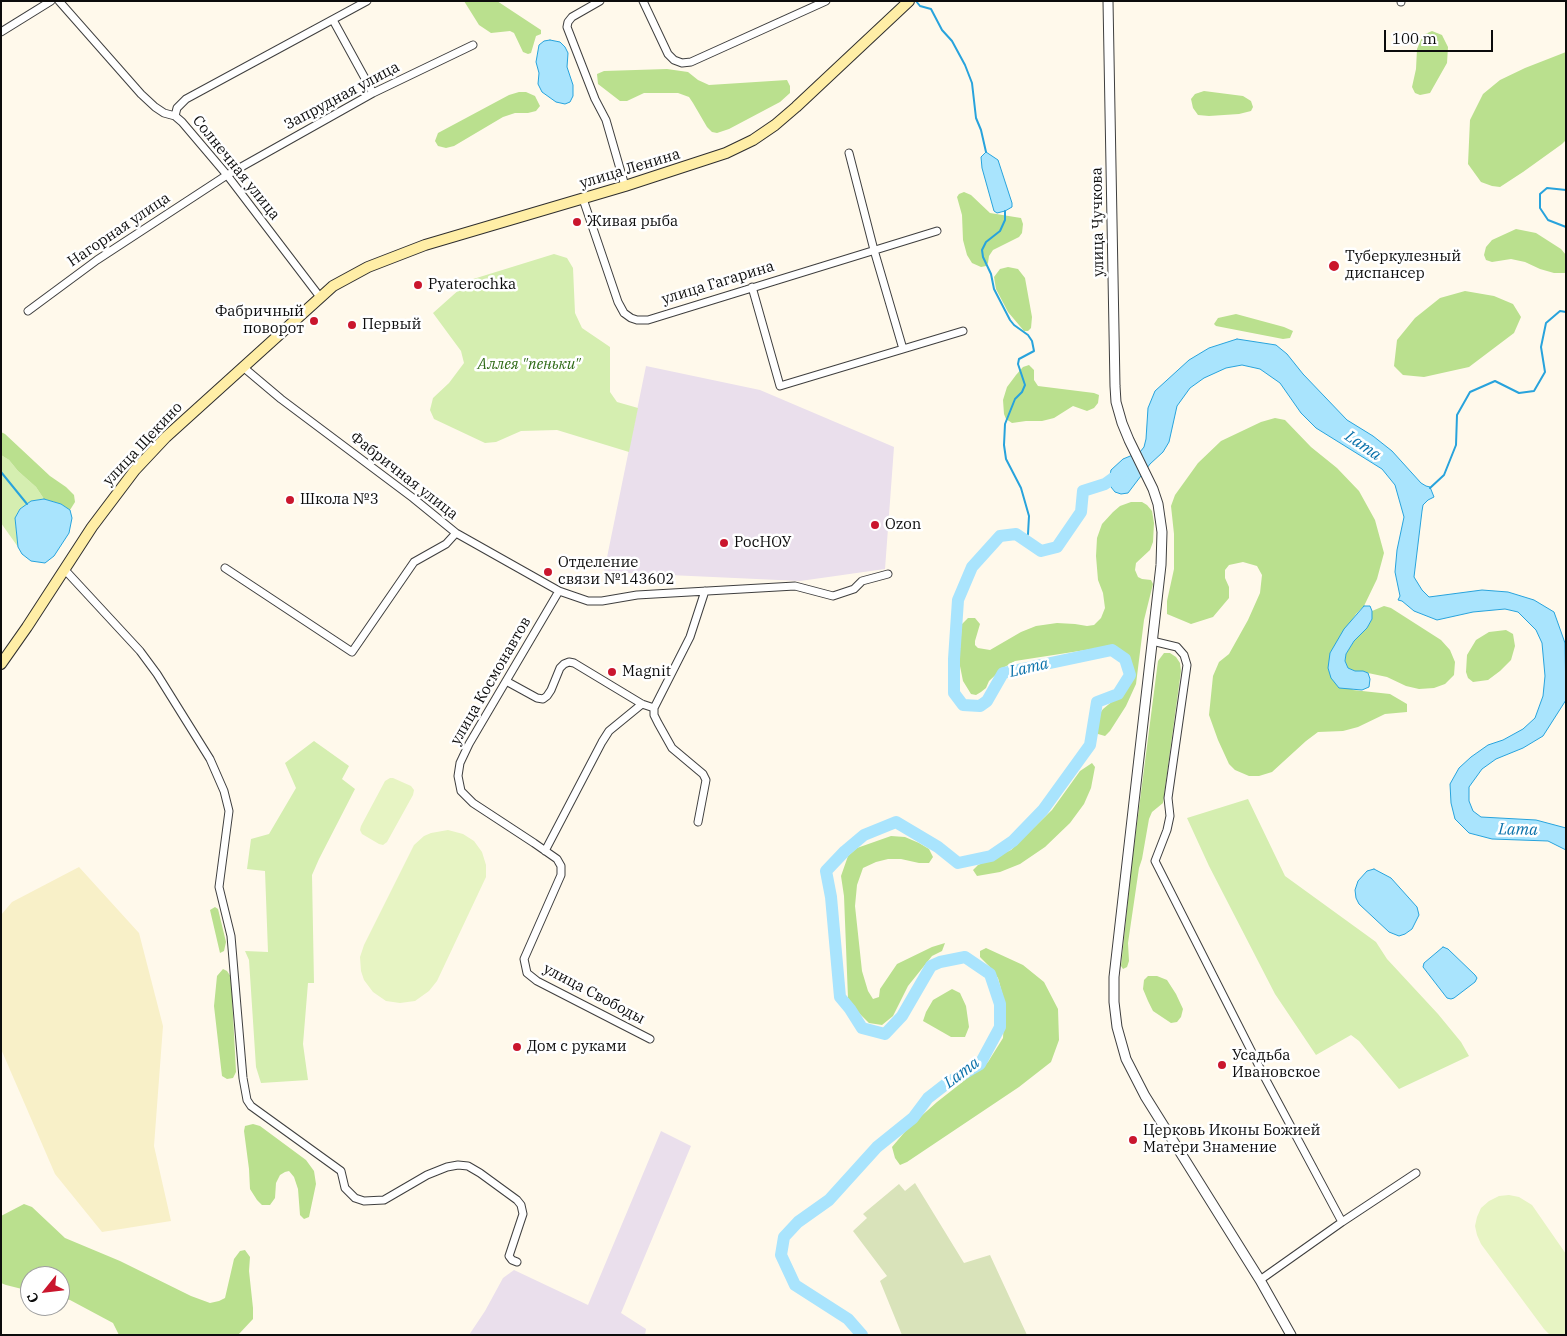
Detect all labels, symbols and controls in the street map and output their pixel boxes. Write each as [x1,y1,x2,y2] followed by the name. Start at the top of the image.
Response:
[1387,20,1496,52] scale bar
[1392,29,1437,48] text: 100 m
[281,58,403,134] street label: Запрудная улица
[188,112,284,224] street label: Солнечная улица
[578,145,682,193] street label: улица Ленина
[1088,167,1108,277] street label: улица Чучкова
[64,189,174,271] street label: Нагорная улица
[587,213,678,231] place label: Живая рыба
[571,216,583,228] marker: Живая рыба
[1345,248,1461,283] place label: Туберкулезный диспансер
[660,257,776,309] street label: улица Гагарина
[1327,259,1341,273] marker: Туберкулезный диспансер
[428,276,516,294] place label: Pyaterochka
[412,279,424,291] marker: Pyaterochka
[215,303,304,338] place label: Фабричный поворот
[308,315,320,327] marker: Фабричный поворот
[362,316,421,334] place label: Первый
[346,319,358,331] marker: Первый
[478,356,580,374] park label: Аллея "пеньки"
[100,398,186,490] street label: улица Щекино
[1341,427,1385,465] water label: Lama
[346,428,462,524] street label: Фабричная улица
[300,491,379,509] place label: Школа №3
[284,494,296,506] marker: Школа №3
[885,516,921,534] place label: Ozon
[869,519,881,531] marker: Ozon
[734,534,791,552] place label: РосНОУ
[718,537,730,549] marker: РосНОУ
[558,554,674,589] place label: Отделение связи №143602
[542,566,554,578] marker: Отделение связи №143602
[447,614,535,748] street label: улица Космонавтов
[1008,654,1050,682] water label: Lama
[622,663,671,681] place label: Magnit
[606,666,618,678] marker: Magnit
[1498,820,1538,840] water label: Lama
[540,960,648,1028] street label: улица Свободы
[527,1038,627,1056] place label: Дом с руками
[511,1041,523,1053] marker: Дом с руками
[1232,1047,1320,1082] place label: Усадьба Ивановское
[940,1053,984,1093] water label: Lama
[1216,1059,1228,1071] marker: Усадьба Ивановское
[1143,1122,1320,1157] place label: Церковь Иконы Божией Матери Знамение
[1127,1134,1139,1146] marker: Церковь Иконы Божией Матери Знамение
[20,1266,70,1316] north arrow
[23,1289,43,1306] text: С

